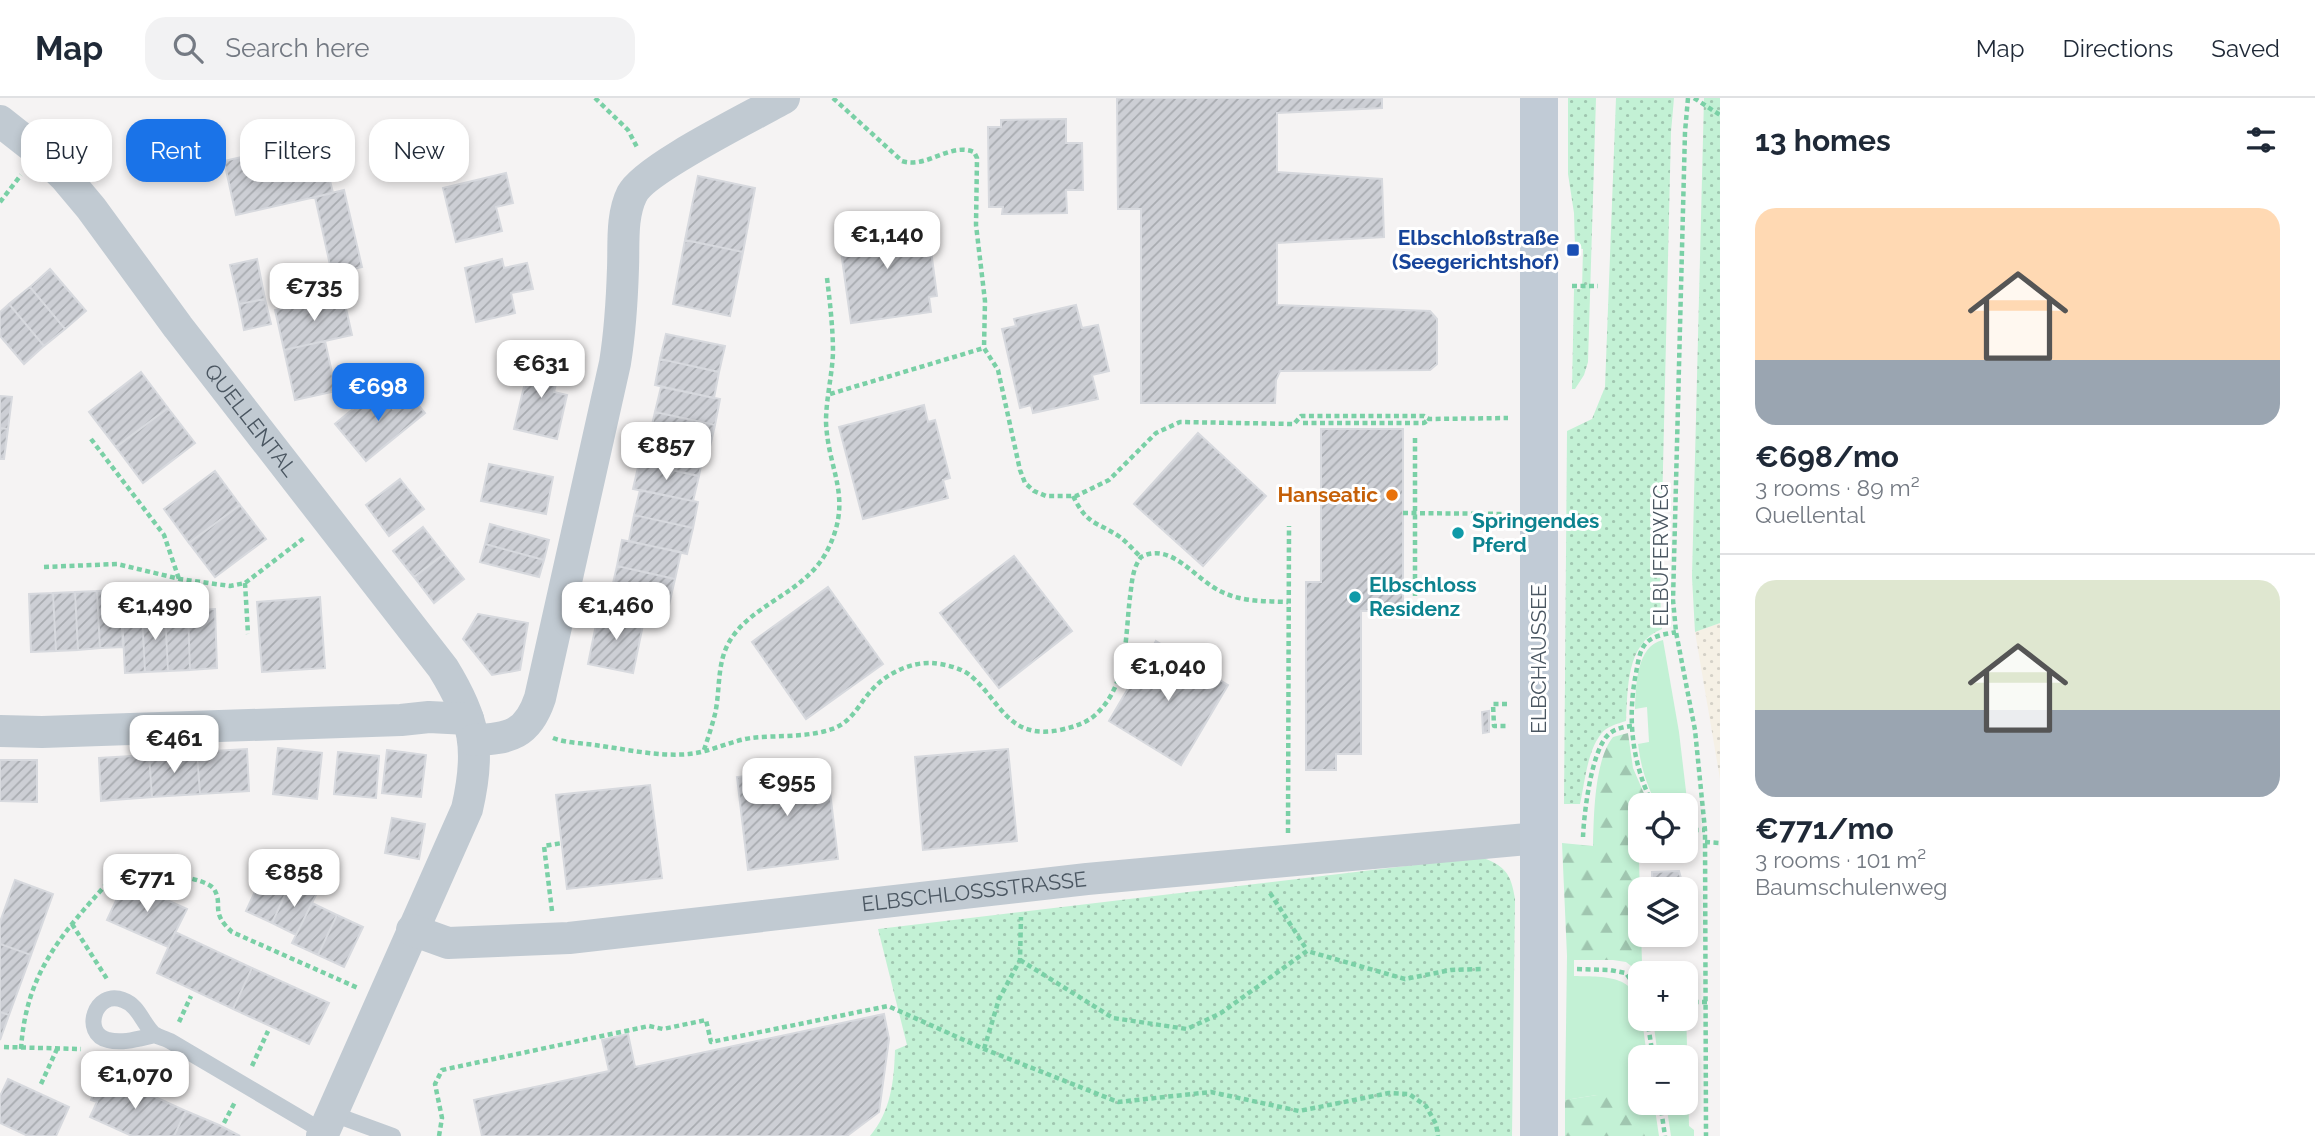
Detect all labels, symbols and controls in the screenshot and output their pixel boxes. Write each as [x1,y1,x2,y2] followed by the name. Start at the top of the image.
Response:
[145,17,635,80] search box
[35,29,103,68] text: Map
[169,29,207,67] icon: search
[225,33,370,63] text: Search here
[1976,34,2025,63] text: Map
[2063,34,2173,63] text: Directions
[2211,34,2280,63] text: Saved
[21,119,112,182] chip: Buy
[126,119,226,182] chip: Rent
[240,119,355,182] chip: Filters
[369,119,469,182] chip: New
[2242,121,2280,159] icon: filters
[1755,123,1891,158] text: 13 homes
[830,212,944,271] pin: €1,140
[850,220,924,247] text: €1,140
[1392,225,1559,274] place label: Elbschloßstraße (Seegerichtshof)
[1565,242,1581,258] marker: Elbschloßstraße (Seegerichtshof)
[1955,253,2081,379] icon: home
[273,264,355,323] pin: €735
[286,272,342,299] text: €735
[500,341,582,400] pin: €631
[513,349,569,376] text: €631
[199,359,302,481] street label: QUELLENTAL
[337,364,419,423] pin: €698
[348,372,408,399] text: €698
[625,422,707,482] pin: €857
[637,431,695,458] text: €857
[1755,439,1899,474] text: €698/mo
[1755,474,1920,501] text: 3 rooms · 89 m²
[1278,482,1378,507] place label: Hanseatic
[1648,484,1673,626] street label: ELBUFERWEG
[1384,487,1400,503] marker: Hanseatic
[1755,501,1865,528] text: Quellental
[1472,508,1599,557] place label: Springendes Pferd
[1450,525,1466,541] marker: Springendes Pferd
[1369,572,1477,621] place label: Elbschloss Residenz
[98,582,212,642] pin: €1,490
[559,582,673,642] pin: €1,460
[1526,584,1551,734] street label: ELBCHAUSSEE
[1347,589,1363,605] marker: Elbschloss Residenz
[117,591,193,618] text: €1,490
[578,591,654,618] text: €1,460
[1955,625,2081,751] icon: home
[1111,644,1225,703] pin: €1,040
[1130,652,1206,679] text: €1,040
[133,716,215,775] pin: €461
[146,724,202,751] text: €461
[746,758,828,818] pin: €955
[758,767,816,794] text: €955
[1628,793,1698,1115] map controls
[1628,793,1698,863] button: locate
[1755,811,1894,846] text: €771/mo
[1755,846,1926,873] text: 3 rooms · 101 m²
[253,850,335,909] pin: €858
[106,854,188,914] pin: €771
[265,858,323,885] text: €858
[119,863,175,890] text: €771
[860,866,1088,917] street label: ELBSCHLOSSSTRASSE
[1755,873,1947,900] text: Baumschulenweg
[1628,877,1698,947] button: layers
[1628,961,1698,1031] button: +
[1628,1045,1698,1115] button: −
[78,1052,192,1111] pin: €1,070
[97,1060,173,1087] text: €1,070

